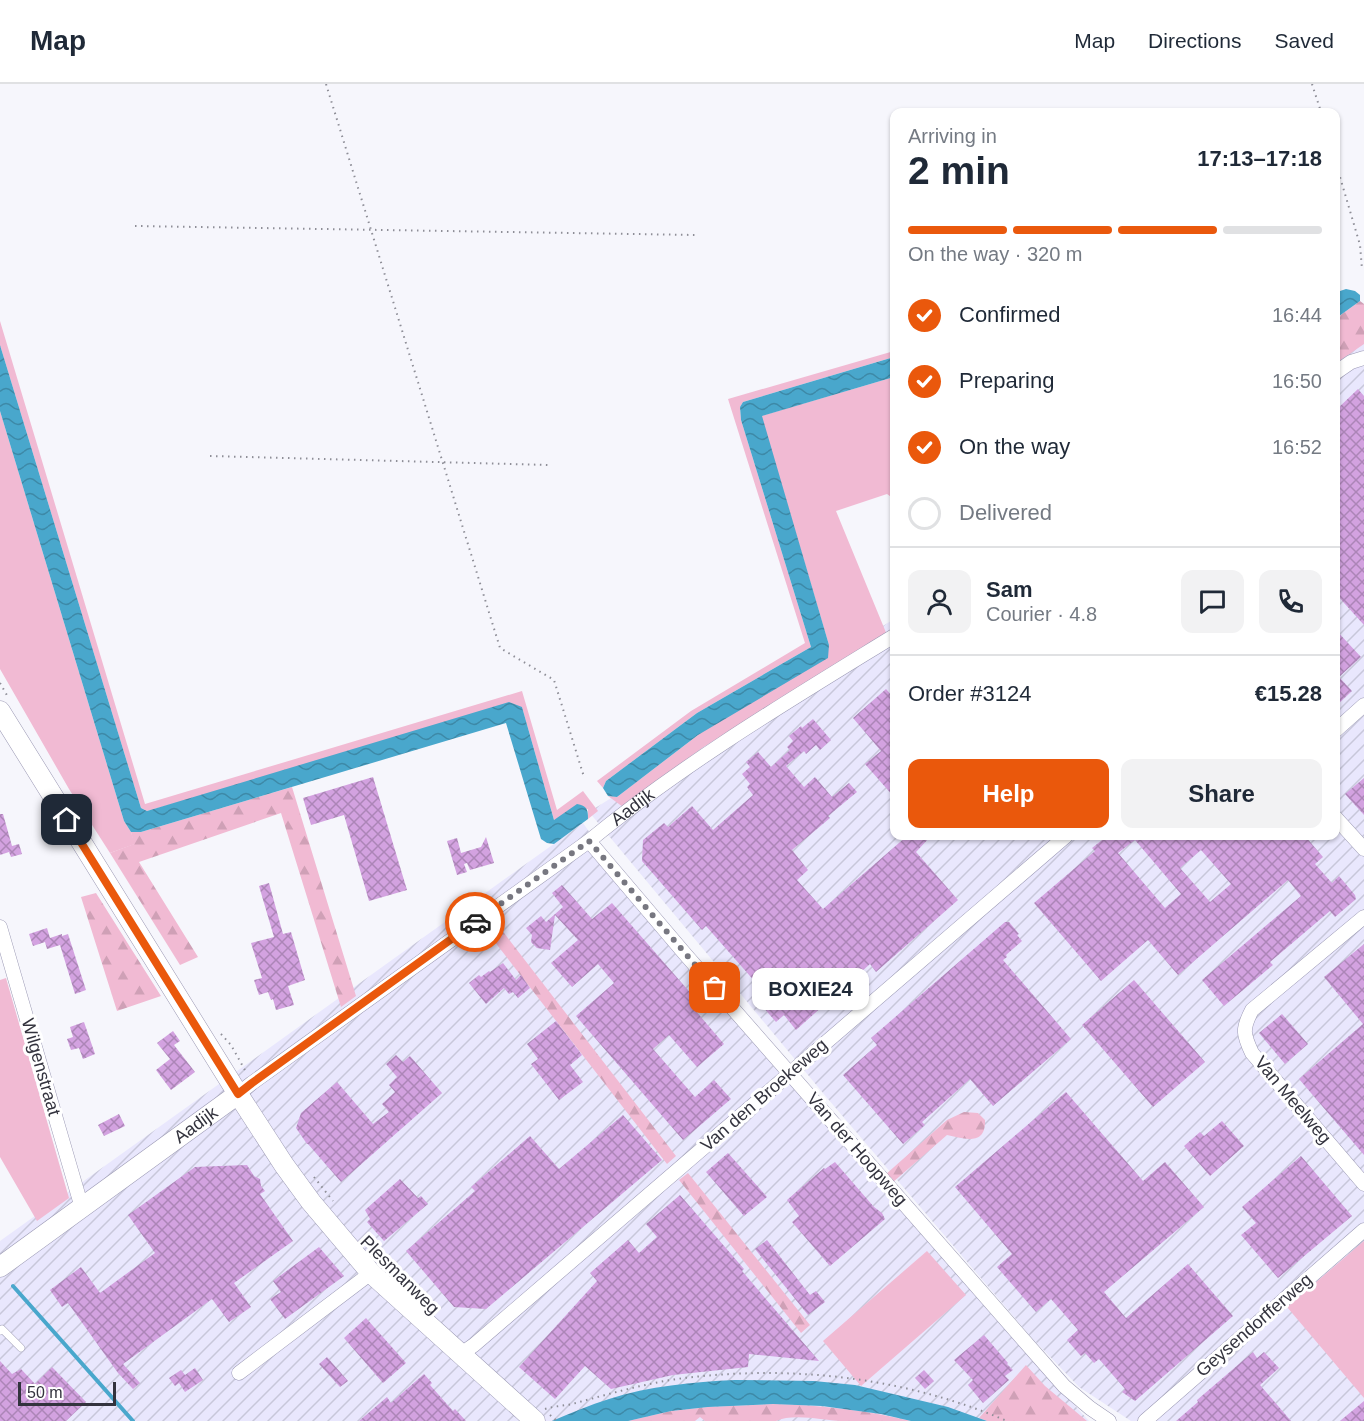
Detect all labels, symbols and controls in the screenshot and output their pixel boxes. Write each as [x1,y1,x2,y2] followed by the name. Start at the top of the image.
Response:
[30,25,86,56] text: Map
[1074,29,1115,52] text: Map
[1148,29,1241,52] text: Directions
[1274,29,1334,52] text: Saved
[908,125,997,147] text: Arriving in
[1197,146,1322,171] text: 17:13–17:18
[908,149,1010,192] text: 2 min
[908,243,1083,265] text: On the way · 320 m
[908,299,941,332] icon: check
[959,302,1060,327] text: Confirmed
[1272,304,1322,326] text: 16:44
[908,365,941,398] icon: check
[959,368,1054,393] text: Preparing
[1272,370,1322,392] text: 16:50
[908,431,941,464] icon: check
[959,434,1070,459] text: On the way
[1272,436,1322,458] text: 16:52
[959,500,1052,525] text: Delivered
[908,570,971,633] button: person
[1181,570,1244,633] button: chat
[1259,570,1322,633] button: phone
[986,577,1032,602] text: Sam
[986,603,1097,625] text: Courier · 4.8
[908,681,1032,706] text: Order #3124
[1255,681,1322,706] text: €15.28
[908,759,1109,828] button: Help
[1121,759,1322,828] button: Share
[607,784,659,830] street label: Aadijk
[41,794,92,845] pin
[50,803,83,836] icon: home
[445,892,505,952] courier
[459,906,492,939] icon: car
[689,962,740,1013] pin
[751,967,868,1009] callout: BOXIE24
[698,971,731,1004] icon: bag
[768,978,853,1000] text: BOXIE24
[18,1016,64,1118] street label: Wilgenstraat
[697,1035,831,1155] street label: Van den Broekeweg
[1251,1052,1335,1148] street label: Van Meelweg
[803,1089,911,1209] street label: Van der Hoopweg
[170,1102,222,1147] street label: Aadijk
[356,1231,444,1319] street label: Plesmanweg
[1192,1269,1316,1381] street label: Geysendorfferweg
[18,1379,116,1406] scale bar
[27,1384,63,1401] text: 50 m

